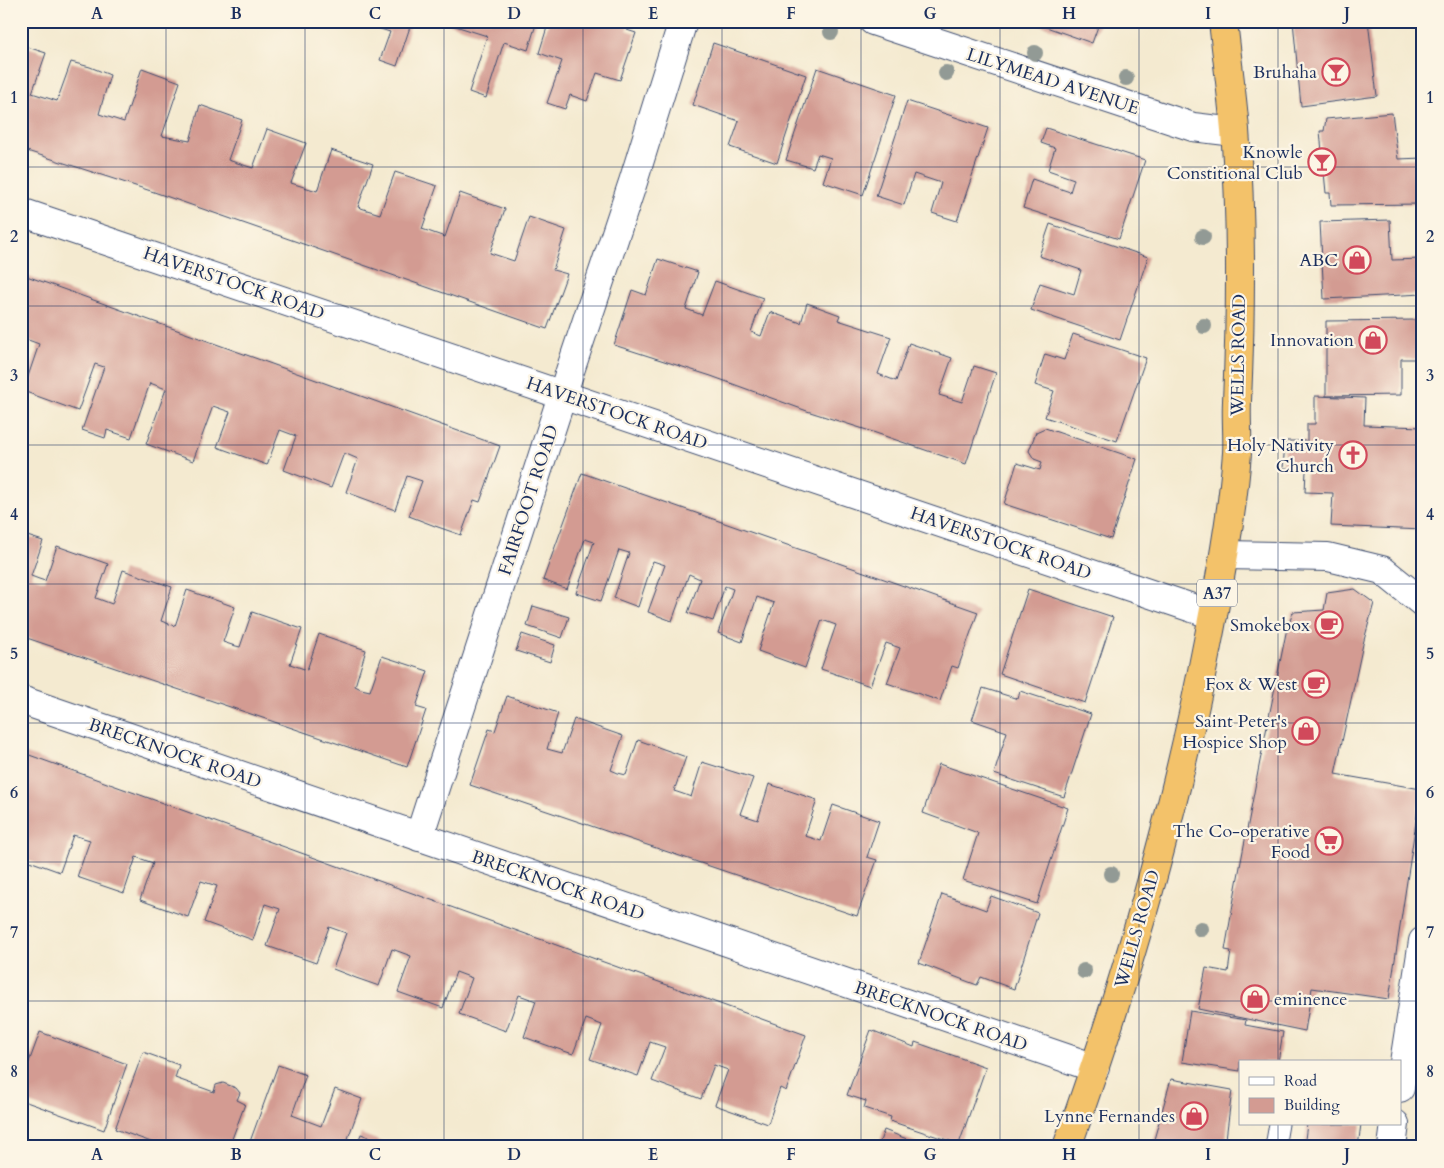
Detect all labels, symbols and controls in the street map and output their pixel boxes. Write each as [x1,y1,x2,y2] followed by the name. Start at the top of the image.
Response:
[91,3,103,25] text: A
[230,3,242,25] text: B
[369,3,381,25] text: C
[507,3,521,25] text: D
[648,3,658,25] text: E
[786,3,796,25] text: F
[923,3,937,25] text: G
[1062,3,1076,25] text: H
[1205,3,1211,25] text: I
[1342,3,1350,25] text: J
[963,42,1142,121] street label: LILYMEAD AVENUE
[1321,57,1351,87] bar icon: Bruhaha
[1253,60,1317,85] place label: Bruhaha
[10,87,18,109] text: 1
[1426,87,1434,109] text: 1
[1167,140,1303,186] place label: Knowle Constitional Club
[1307,147,1337,177] bar icon: Knowle Constitional Club
[10,226,18,248] text: 2
[1426,226,1434,248] text: 2
[140,241,328,326] street label: HAVERSTOCK ROAD
[1342,245,1372,275] shop icon: ABC
[1299,248,1338,273] place label: ABC
[1225,294,1252,417] street label: WELLS ROAD
[1358,325,1388,355] shop icon: Innovation
[1270,328,1355,353] place label: Innovation
[10,365,18,387] text: 3
[1426,365,1434,387] text: 3
[523,371,711,456] street label: HAVERSTOCK ROAD
[492,422,565,578] street label: FAIRFOOT ROAD
[1227,433,1334,479] place label: Holy Nativity Church
[1338,440,1368,470] church icon: Holy Nativity Church
[907,501,1095,586] street label: HAVERSTOCK ROAD
[10,504,18,526] text: 4
[1426,504,1434,526] text: 4
[1197,580,1237,606] road number: A37
[1314,610,1344,640] cafe icon: Smokebox
[1230,613,1310,638] place label: Smokebox
[10,643,18,665] text: 5
[1426,643,1434,665] text: 5
[1301,669,1331,699] cafe icon: Fox & West
[1205,672,1297,697] place label: Fox & West
[1182,709,1287,755] place label: Saint Peter's Hospice Shop
[85,712,265,795] street label: BRECKNOCK ROAD
[1291,716,1321,746] shop icon: Saint Peter's Hospice Shop
[10,782,18,804] text: 6
[1426,782,1434,804] text: 6
[1173,819,1310,865] place label: The Co-operative Food
[1314,826,1344,856] supermarket icon: The Co-operative Food
[468,844,648,927] street label: BRECKNOCK ROAD
[1108,867,1166,992] street label: WELLS ROAD
[10,922,18,944] text: 7
[1426,922,1434,944] text: 7
[851,975,1031,1058] street label: BRECKNOCK ROAD
[1240,984,1270,1014] shop icon: eminence
[1274,987,1347,1012] place label: eminence
[1239,1060,1402,1126] legend
[10,1061,18,1083] text: 8
[1426,1061,1434,1083] text: 8
[1284,1071,1317,1091] text: Road
[1284,1095,1340,1115] text: Building
[1179,1101,1209,1131] shop icon: Lynne Fernandes
[1044,1104,1175,1129] place label: Lynne Fernandes
[91,1144,103,1166] text: A
[230,1144,242,1166] text: B
[369,1144,381,1166] text: C
[507,1144,521,1166] text: D
[648,1144,658,1166] text: E
[786,1144,796,1166] text: F
[923,1144,937,1166] text: G
[1062,1144,1076,1166] text: H
[1205,1144,1211,1166] text: I
[1342,1144,1350,1166] text: J

